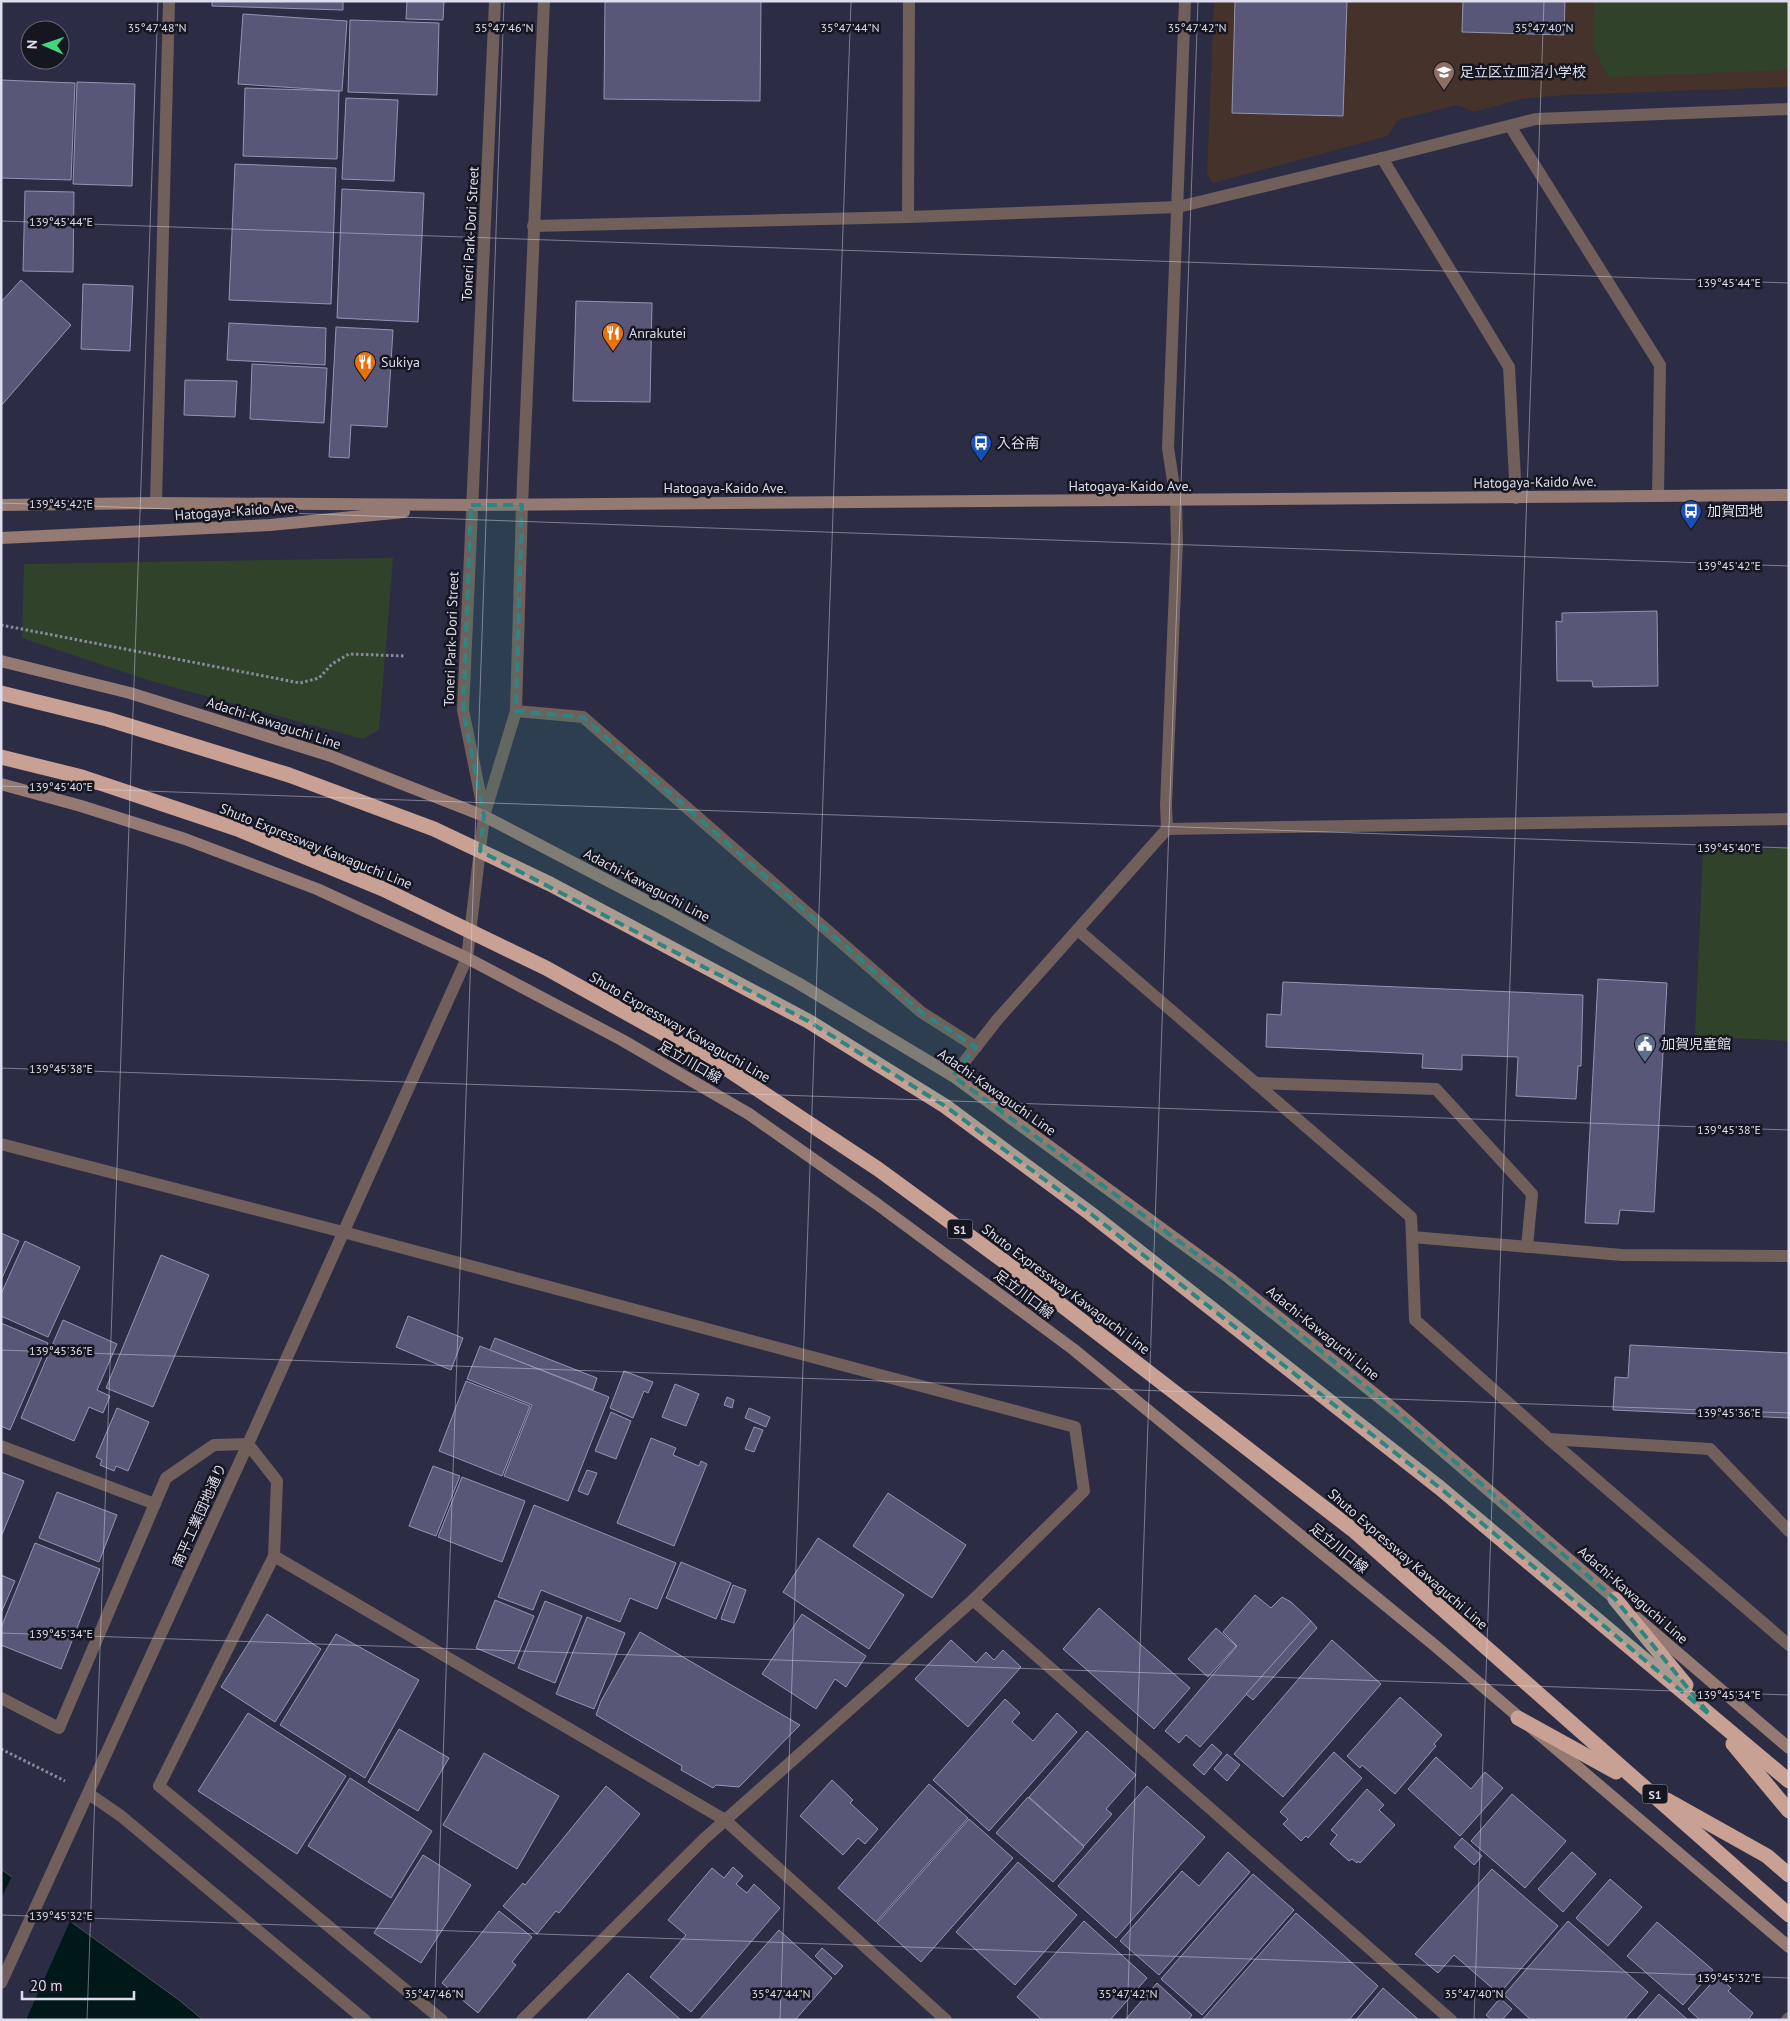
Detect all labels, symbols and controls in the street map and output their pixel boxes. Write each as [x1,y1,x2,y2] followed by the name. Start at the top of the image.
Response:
[20,20,70,70] north arrow
[127,20,187,35] text: 35°47'48"N
[474,20,534,35] text: 35°47'46"N
[820,20,880,35] text: 35°47'44"N
[1167,20,1227,35] text: 35°47'42"N
[1514,20,1574,35] text: 35°47'40"N
[23,40,41,49] text: N
[1432,60,1456,91] school or university icon: 足立区立皿沼小学校
[1460,63,1586,81] place label: 足立区立皿沼小学校
[457,166,483,302] street label: Toneri Park-Dori Street
[29,214,93,229] text: 139°45'44"E
[1697,275,1761,290] text: 139°45'44"E
[601,321,625,352] restaurant icon: Anrakutei
[629,324,686,342] place label: Anrakutei
[353,350,377,381] restaurant icon: Sukiya
[381,353,420,371] place label: Sukiya
[969,431,993,462] bus stop icon: 入谷南
[997,434,1039,452] place label: 入谷南
[1473,472,1597,492] street label: Hatogaya-Kaido Ave.
[1069,477,1192,495] street label: Hatogaya-Kaido Ave.
[664,479,787,497] street label: Hatogaya-Kaido Ave.
[29,496,93,511] text: 139°45'42"E
[174,498,298,524] street label: Hatogaya-Kaido Ave.
[1679,499,1703,530] bus stop icon: 加賀団地
[1707,502,1763,520] place label: 加賀団地
[1697,558,1761,573] text: 139°45'42"E
[440,571,462,707] street label: Toneri Park-Dori Street
[205,693,343,753] street label: Adachi-Kawaguchi Line
[29,779,93,794] text: 139°45'40"E
[217,799,415,893] street label: Shuto Expressway Kawaguchi Line
[1697,840,1761,855] text: 139°45'40"E
[581,844,713,926] street label: Adachi-Kawaguchi Line
[586,968,774,1086] street label: Shuto Expressway Kawaguchi Line
[1633,1032,1657,1063] public building icon: 加賀児童館
[1661,1035,1731,1053] place label: 加賀児童館
[655,1037,725,1087] street label: 足立川口線
[934,1044,1060,1140] street label: Adachi-Kawaguchi Line
[29,1061,93,1076] text: 139°45'38"E
[1697,1122,1761,1137] text: 139°45'38"E
[948,1220,972,1238] road number: S1
[978,1220,1154,1358] street label: Shuto Expressway Kawaguchi Line
[991,1266,1057,1322] street label: 足立川口線
[1263,1282,1383,1384] street label: Adachi-Kawaguchi Line
[29,1343,93,1358] text: 139°45'36"E
[1697,1405,1761,1420] text: 139°45'36"E
[168,1460,230,1570] street label: 南平工業団地通り
[1324,1485,1492,1633] street label: Shuto Expressway Kawaguchi Line
[1306,1519,1372,1577] street label: 足立川口線
[1574,1542,1692,1648] street label: Adachi-Kawaguchi Line
[29,1626,93,1641] text: 139°45'34"E
[1697,1687,1761,1702] text: 139°45'34"E
[1642,1785,1668,1804] road number: S1
[29,1908,93,1923] text: 139°45'32"E
[22,1968,135,2000] scale bar
[1697,1970,1761,1985] text: 139°45'32"E
[30,1976,63,1995] text: 20 m
[404,1986,464,2001] text: 35°47'46"N
[751,1986,811,2001] text: 35°47'44"N
[1098,1986,1158,2001] text: 35°47'42"N
[1444,1986,1504,2001] text: 35°47'40"N

